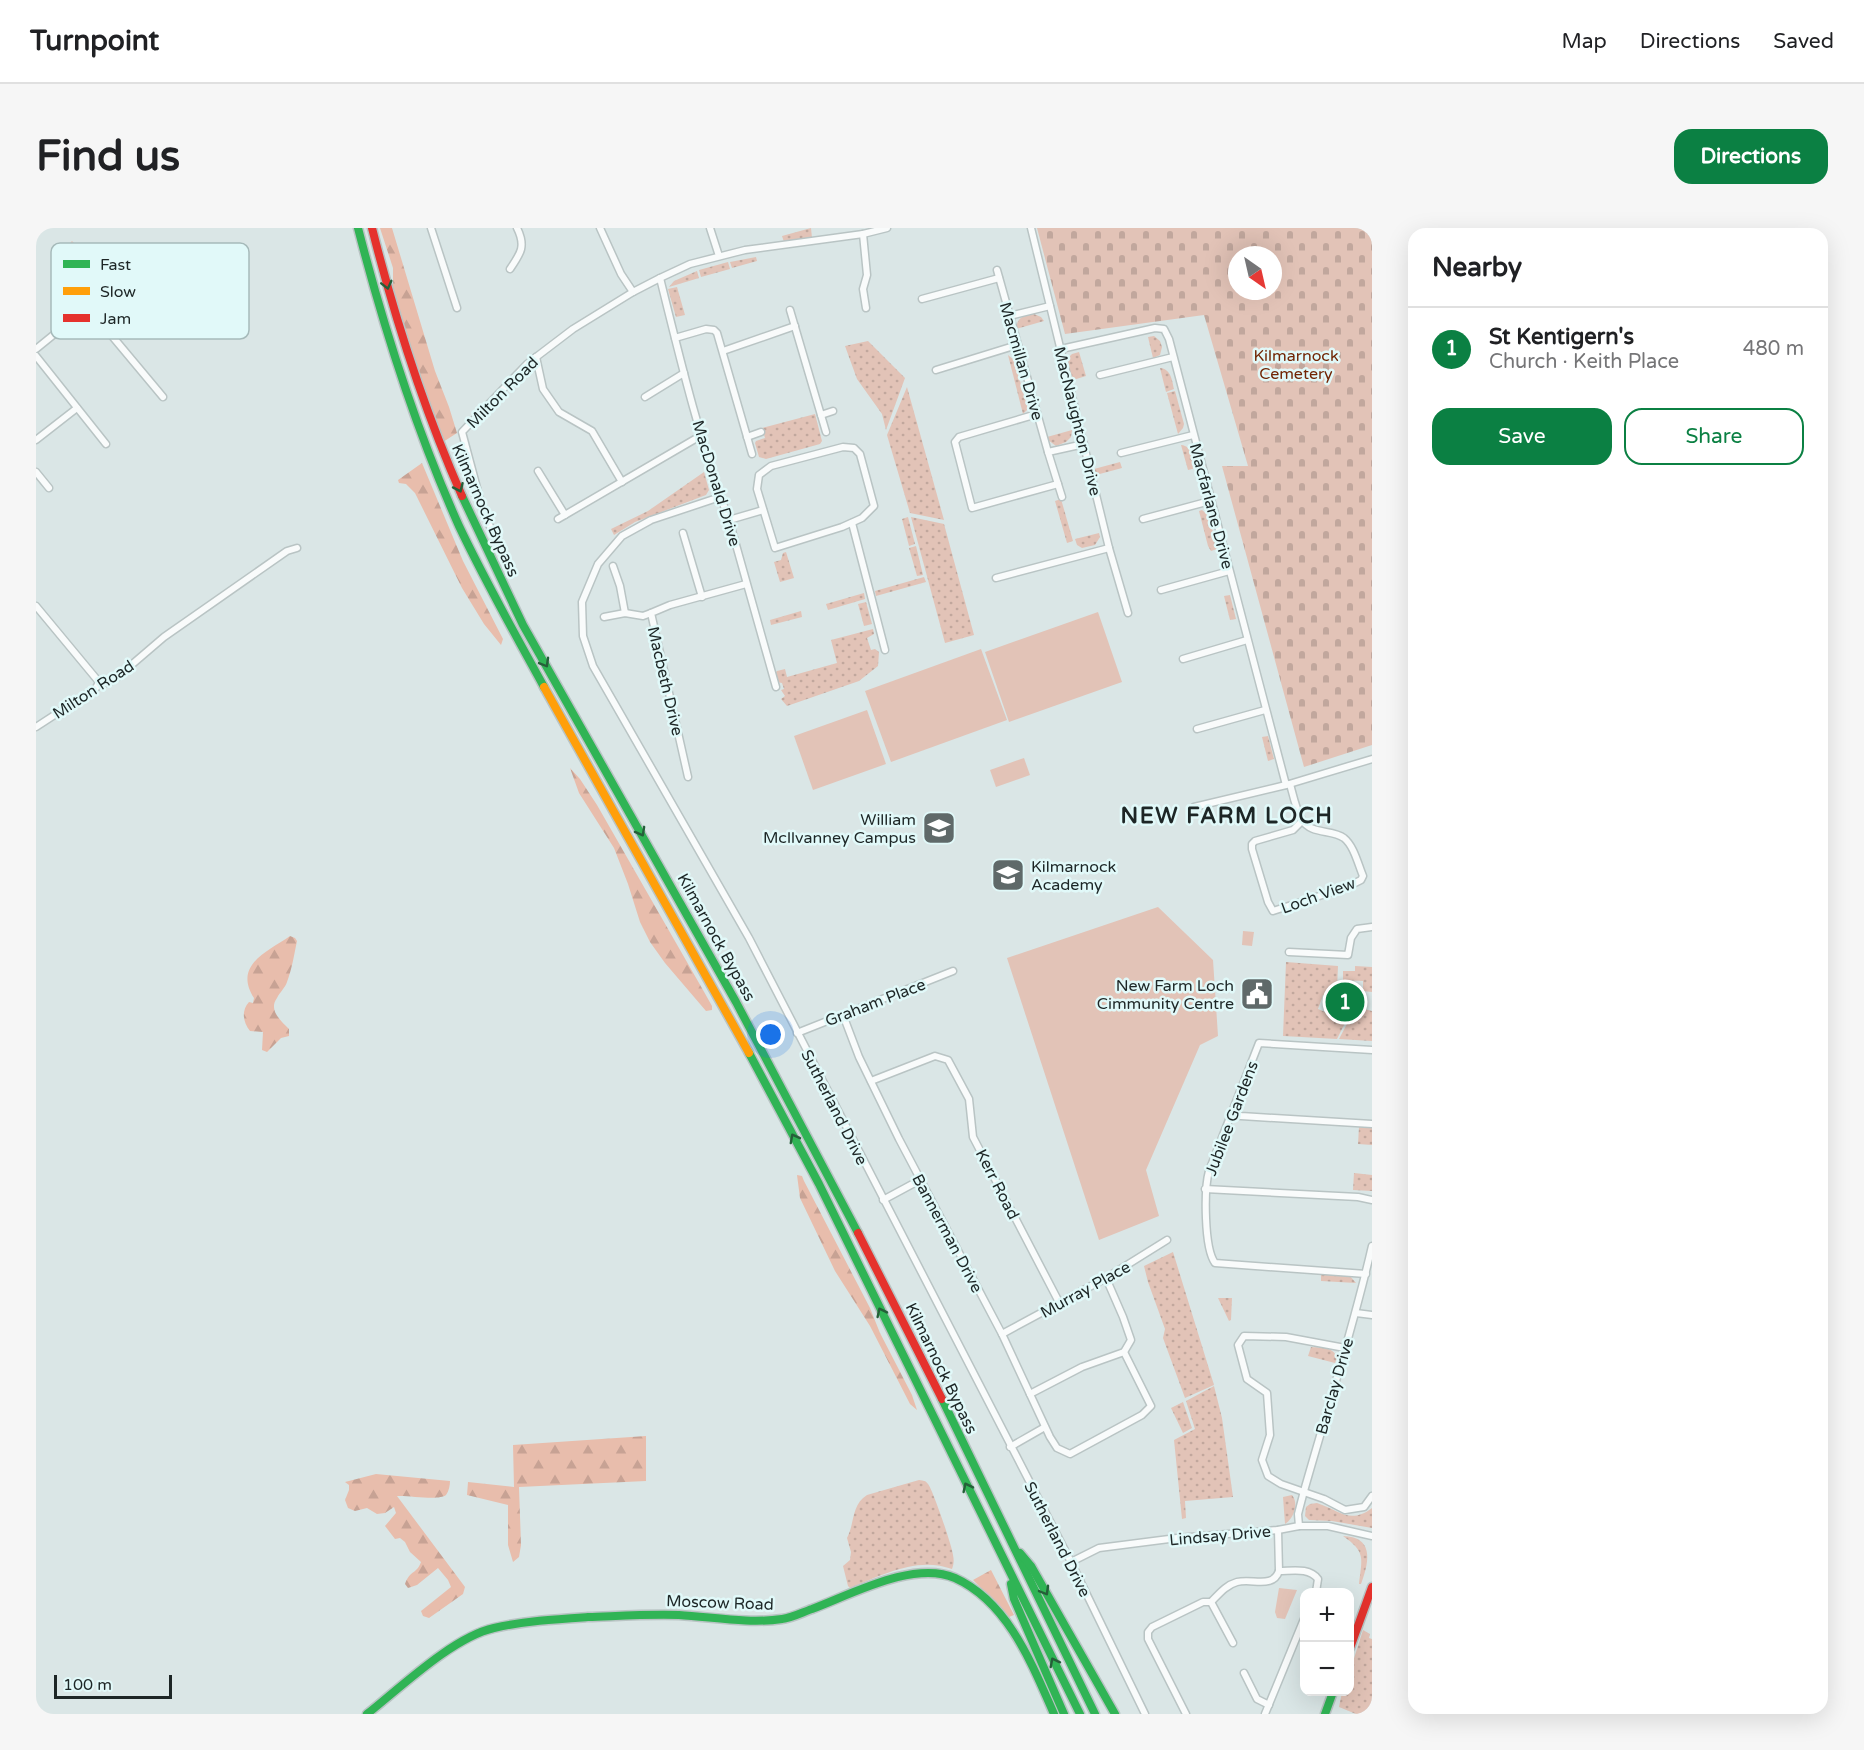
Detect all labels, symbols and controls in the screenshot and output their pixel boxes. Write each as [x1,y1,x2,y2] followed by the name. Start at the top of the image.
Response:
[30,24,159,58] text: Turnpoint
[1561,29,1607,54] text: Map
[1640,29,1740,54] text: Directions
[1773,29,1834,54] text: Saved
[1674,129,1828,184] button: Directions
[36,131,180,182] text: Find us
[51,243,249,339] legend
[1228,246,1282,300] north arrow
[1432,252,1522,283] text: Nearby
[100,255,131,275] text: Fast
[379,279,392,289] one-way arrow
[100,282,136,302] text: Slow
[995,300,1047,423] street label: Macmillan Drive
[100,309,131,329] text: Jam
[1489,324,1634,350] text: St Kentigern's
[1445,337,1458,361] text: 1
[1743,337,1804,361] text: 480 m
[1049,345,1105,498] street label: MacNaughton Drive
[1253,346,1339,384] park label: Kilmarnock Cemetery
[1489,350,1679,374] text: Church · Keith Place
[463,353,543,433] street label: Milton Road
[1432,408,1612,465] button: Save
[1624,408,1804,465] button: Share
[687,418,745,549] street label: MacDonald Drive
[447,441,523,580] street label: Kilmarnock Bypass
[1185,441,1237,571] street label: Macfarlane Drive
[451,482,463,493] one-way arrow
[643,625,687,738] street label: Macbeth Drive
[49,656,138,724] street label: Milton Road
[537,657,549,667] one-way arrow
[1121,803,1333,829] district label: NEW FARM LOCH
[763,810,916,848] place label: William McIlvanney Campus
[921,810,957,846] school or university icon: William McIlvanney Campus
[634,826,645,836] one-way arrow
[990,857,1026,893] school or university icon: Kilmarnock Academy
[1031,857,1116,895] place label: Kilmarnock Academy
[673,870,760,1005] street label: Kilmarnock Bypass
[1278,873,1359,919] street label: Loch View
[822,975,928,1031] street label: Graham Place
[1097,976,1234,1014] place label: New Farm Loch Cimmunity Centre
[1239,976,1275,1012] public building icon: New Farm Loch Cimmunity Centre
[1326,980,1364,1024] pin: 1
[756,1020,785,1049] your location
[796,1046,872,1169] street label: Sutherland Drive
[1201,1058,1263,1178] street label: Jubilee Gardens
[790,1134,801,1144] one-way arrow
[971,1146,1023,1223] street label: Kerr Road
[907,1171,987,1296] street label: Bannerman Drive
[1037,1257,1134,1323] street label: Murray Place
[901,1300,981,1437] street label: Kilmarnock Bypass
[877,1307,889,1318] one-way arrow
[1312,1336,1358,1437] street label: Barclay Drive
[1019,1478,1095,1601] street label: Sutherland Drive
[963,1482,975,1493] one-way arrow
[1169,1522,1272,1550] street label: Lindsay Drive
[1038,1585,1049,1595] one-way arrow
[1300,1588,1354,1696] map controls
[1300,1588,1354,1642] button: +
[666,1591,774,1615] street label: Moscow Road
[1300,1642,1354,1696] button: −
[1050,1657,1061,1668] one-way arrow
[54,1672,172,1700] scale bar
[63,1675,112,1695] text: 100 m

